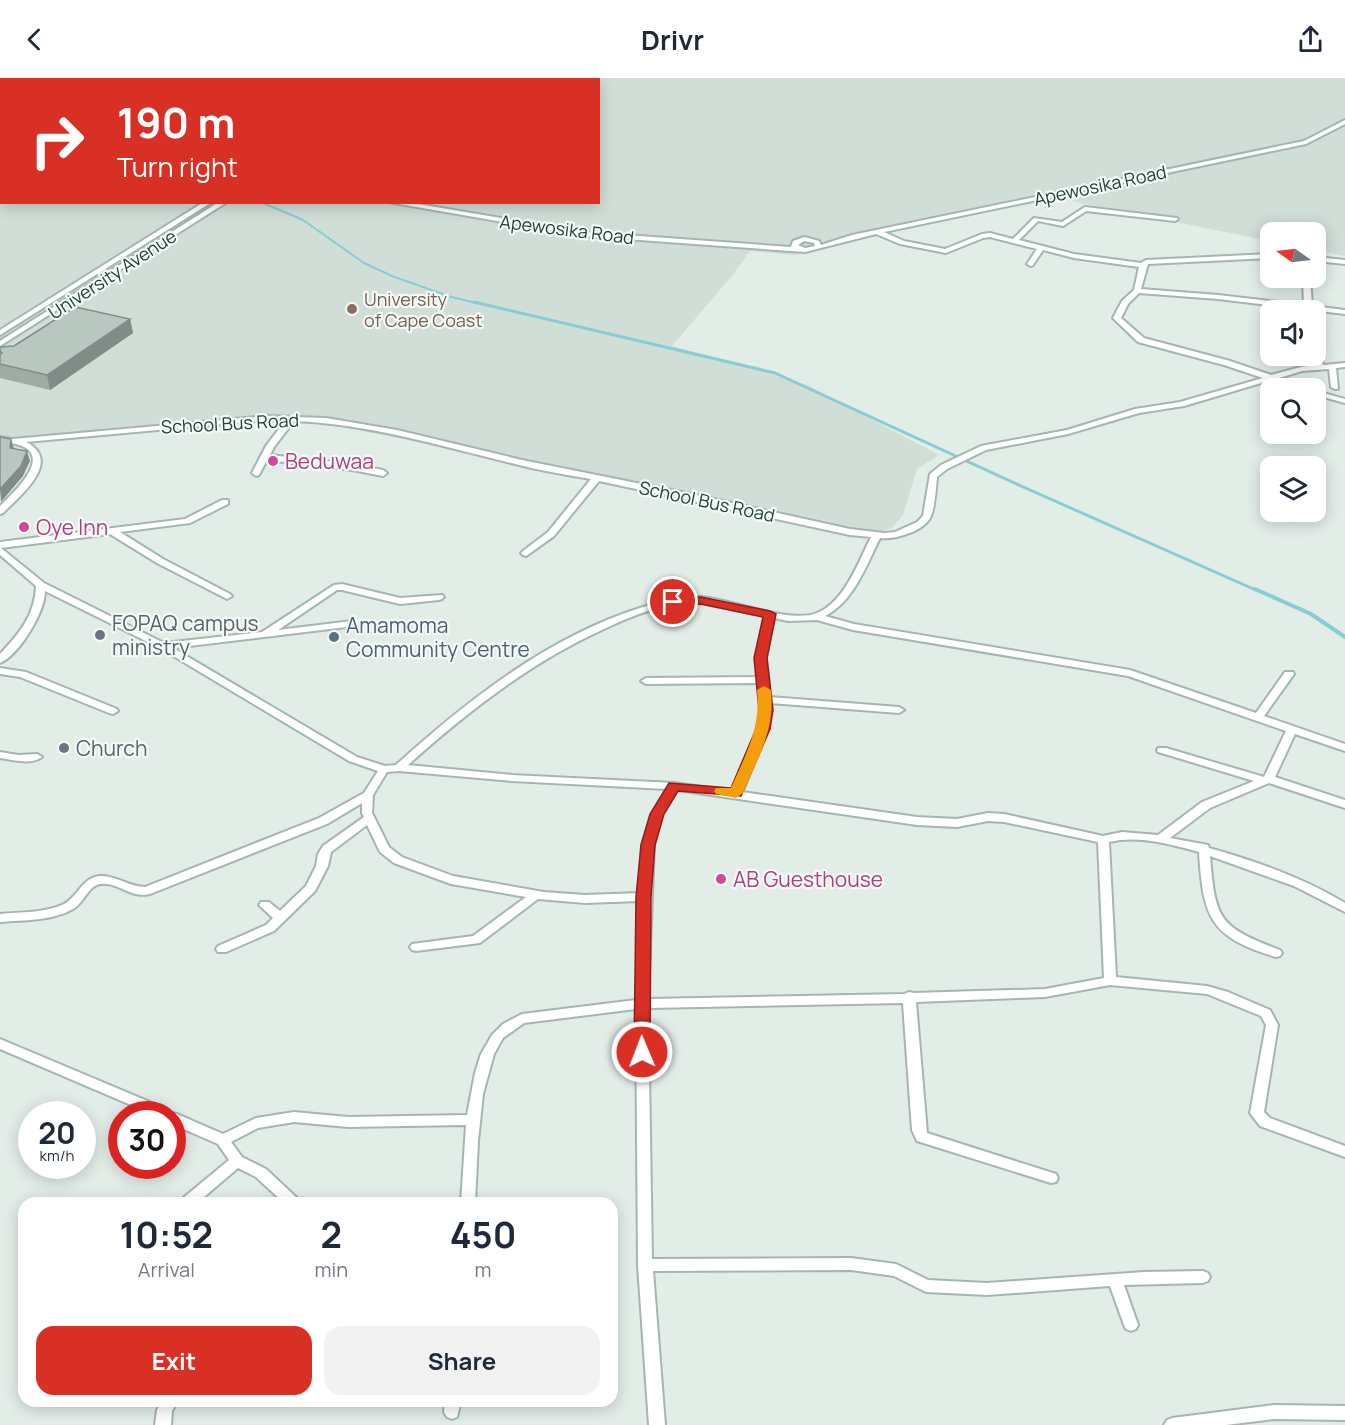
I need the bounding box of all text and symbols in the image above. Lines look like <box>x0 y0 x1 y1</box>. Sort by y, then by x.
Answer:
text: Drivr <box>641 21 704 58</box>
icon: back <box>18 23 51 56</box>
icon: share <box>1294 23 1327 56</box>
text: 190 m <box>117 93 235 151</box>
icon: right <box>18 102 96 180</box>
text: Turn right <box>117 148 238 185</box>
street label: Apewosika Road <box>1031 159 1169 211</box>
street label: Apewosika Road <box>499 209 635 249</box>
north arrow <box>1260 222 1326 288</box>
map controls <box>1260 222 1326 522</box>
street label: University Avenue <box>43 224 181 324</box>
place label: University of Cape Coast <box>364 287 482 332</box>
button: sound <box>1260 300 1326 366</box>
marker: University of Cape Coast <box>345 302 359 316</box>
button: search <box>1260 378 1326 444</box>
street label: School Bus Road <box>160 407 300 439</box>
place label: Beduwaa <box>285 447 374 475</box>
marker: Beduwaa <box>266 454 280 468</box>
button: layers <box>1260 456 1326 522</box>
street label: School Bus Road <box>637 475 777 527</box>
place label: Oye Inn <box>36 513 108 541</box>
marker: Oye Inn <box>17 520 31 534</box>
pin <box>647 576 698 627</box>
icon: arrive <box>656 585 689 618</box>
place label: FOPAQ campus ministry <box>112 609 259 661</box>
place label: Amamoma Community Centre <box>346 611 530 663</box>
marker: FOPAQ campus ministry <box>93 628 107 642</box>
marker: Amamoma Community Centre <box>327 630 341 644</box>
place label: Church <box>76 734 147 762</box>
marker: Church <box>57 741 71 755</box>
place label: AB Guesthouse <box>733 865 883 893</box>
marker: AB Guesthouse <box>714 872 728 886</box>
position arrow <box>610 1020 674 1084</box>
speed limit sign: 30 <box>108 1101 186 1179</box>
text: 20 <box>38 1112 76 1153</box>
text: km/h <box>40 1145 74 1166</box>
text: 10:52 <box>120 1210 213 1259</box>
text: 2 <box>321 1210 342 1259</box>
text: 450 <box>450 1210 516 1259</box>
text: Arrival <box>138 1256 195 1283</box>
text: min <box>315 1256 348 1283</box>
text: m <box>475 1256 492 1283</box>
button: Exit <box>36 1326 312 1395</box>
button: Share <box>324 1326 600 1395</box>

